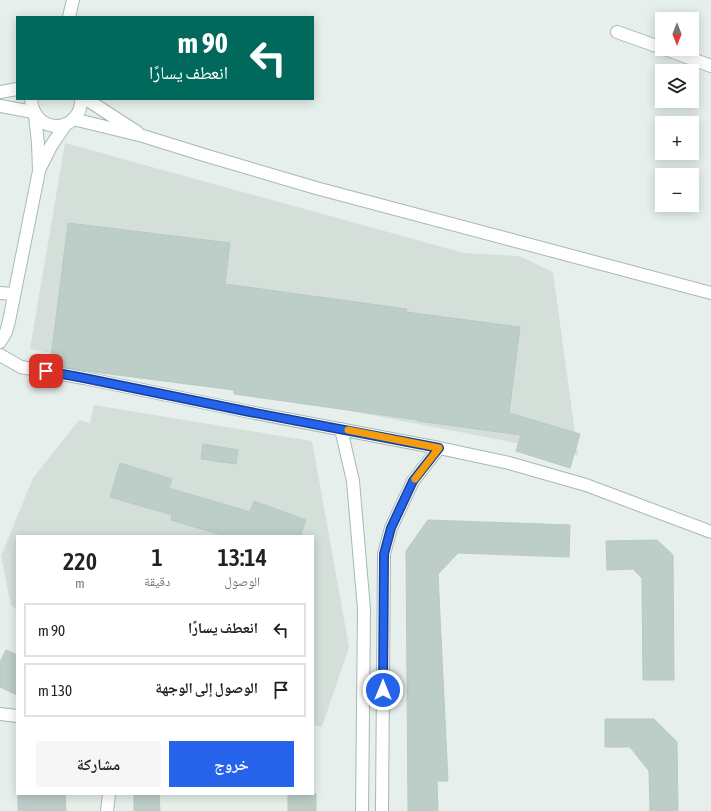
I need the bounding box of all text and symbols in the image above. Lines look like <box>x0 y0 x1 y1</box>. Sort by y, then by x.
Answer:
north arrow <box>655 12 699 56</box>
map controls <box>655 12 699 212</box>
text: 90 m <box>178 27 228 59</box>
icon: left <box>242 32 294 84</box>
text: انعطف يسارًا <box>149 62 228 83</box>
button: layers <box>655 64 699 108</box>
button: + <box>655 116 699 160</box>
button: − <box>655 168 699 212</box>
pin <box>29 354 63 388</box>
icon: arrive <box>35 360 57 382</box>
text: 1 <box>152 544 163 571</box>
text: 13:14 <box>218 544 267 571</box>
text: 220 <box>63 548 97 575</box>
text: دقيقة <box>144 574 170 589</box>
text: الوصول <box>224 574 260 589</box>
text: m <box>75 576 85 591</box>
text: انعطف يسارًا <box>188 619 258 636</box>
icon: left <box>270 619 292 641</box>
text: 90 m <box>38 622 65 639</box>
position arrow <box>362 669 404 711</box>
text: الوصول إلى الوجهة <box>155 679 258 696</box>
icon: arrive <box>270 679 292 701</box>
text: 130 m <box>38 682 72 699</box>
button: مشاركة <box>36 741 161 787</box>
button: خروج <box>169 741 294 787</box>

